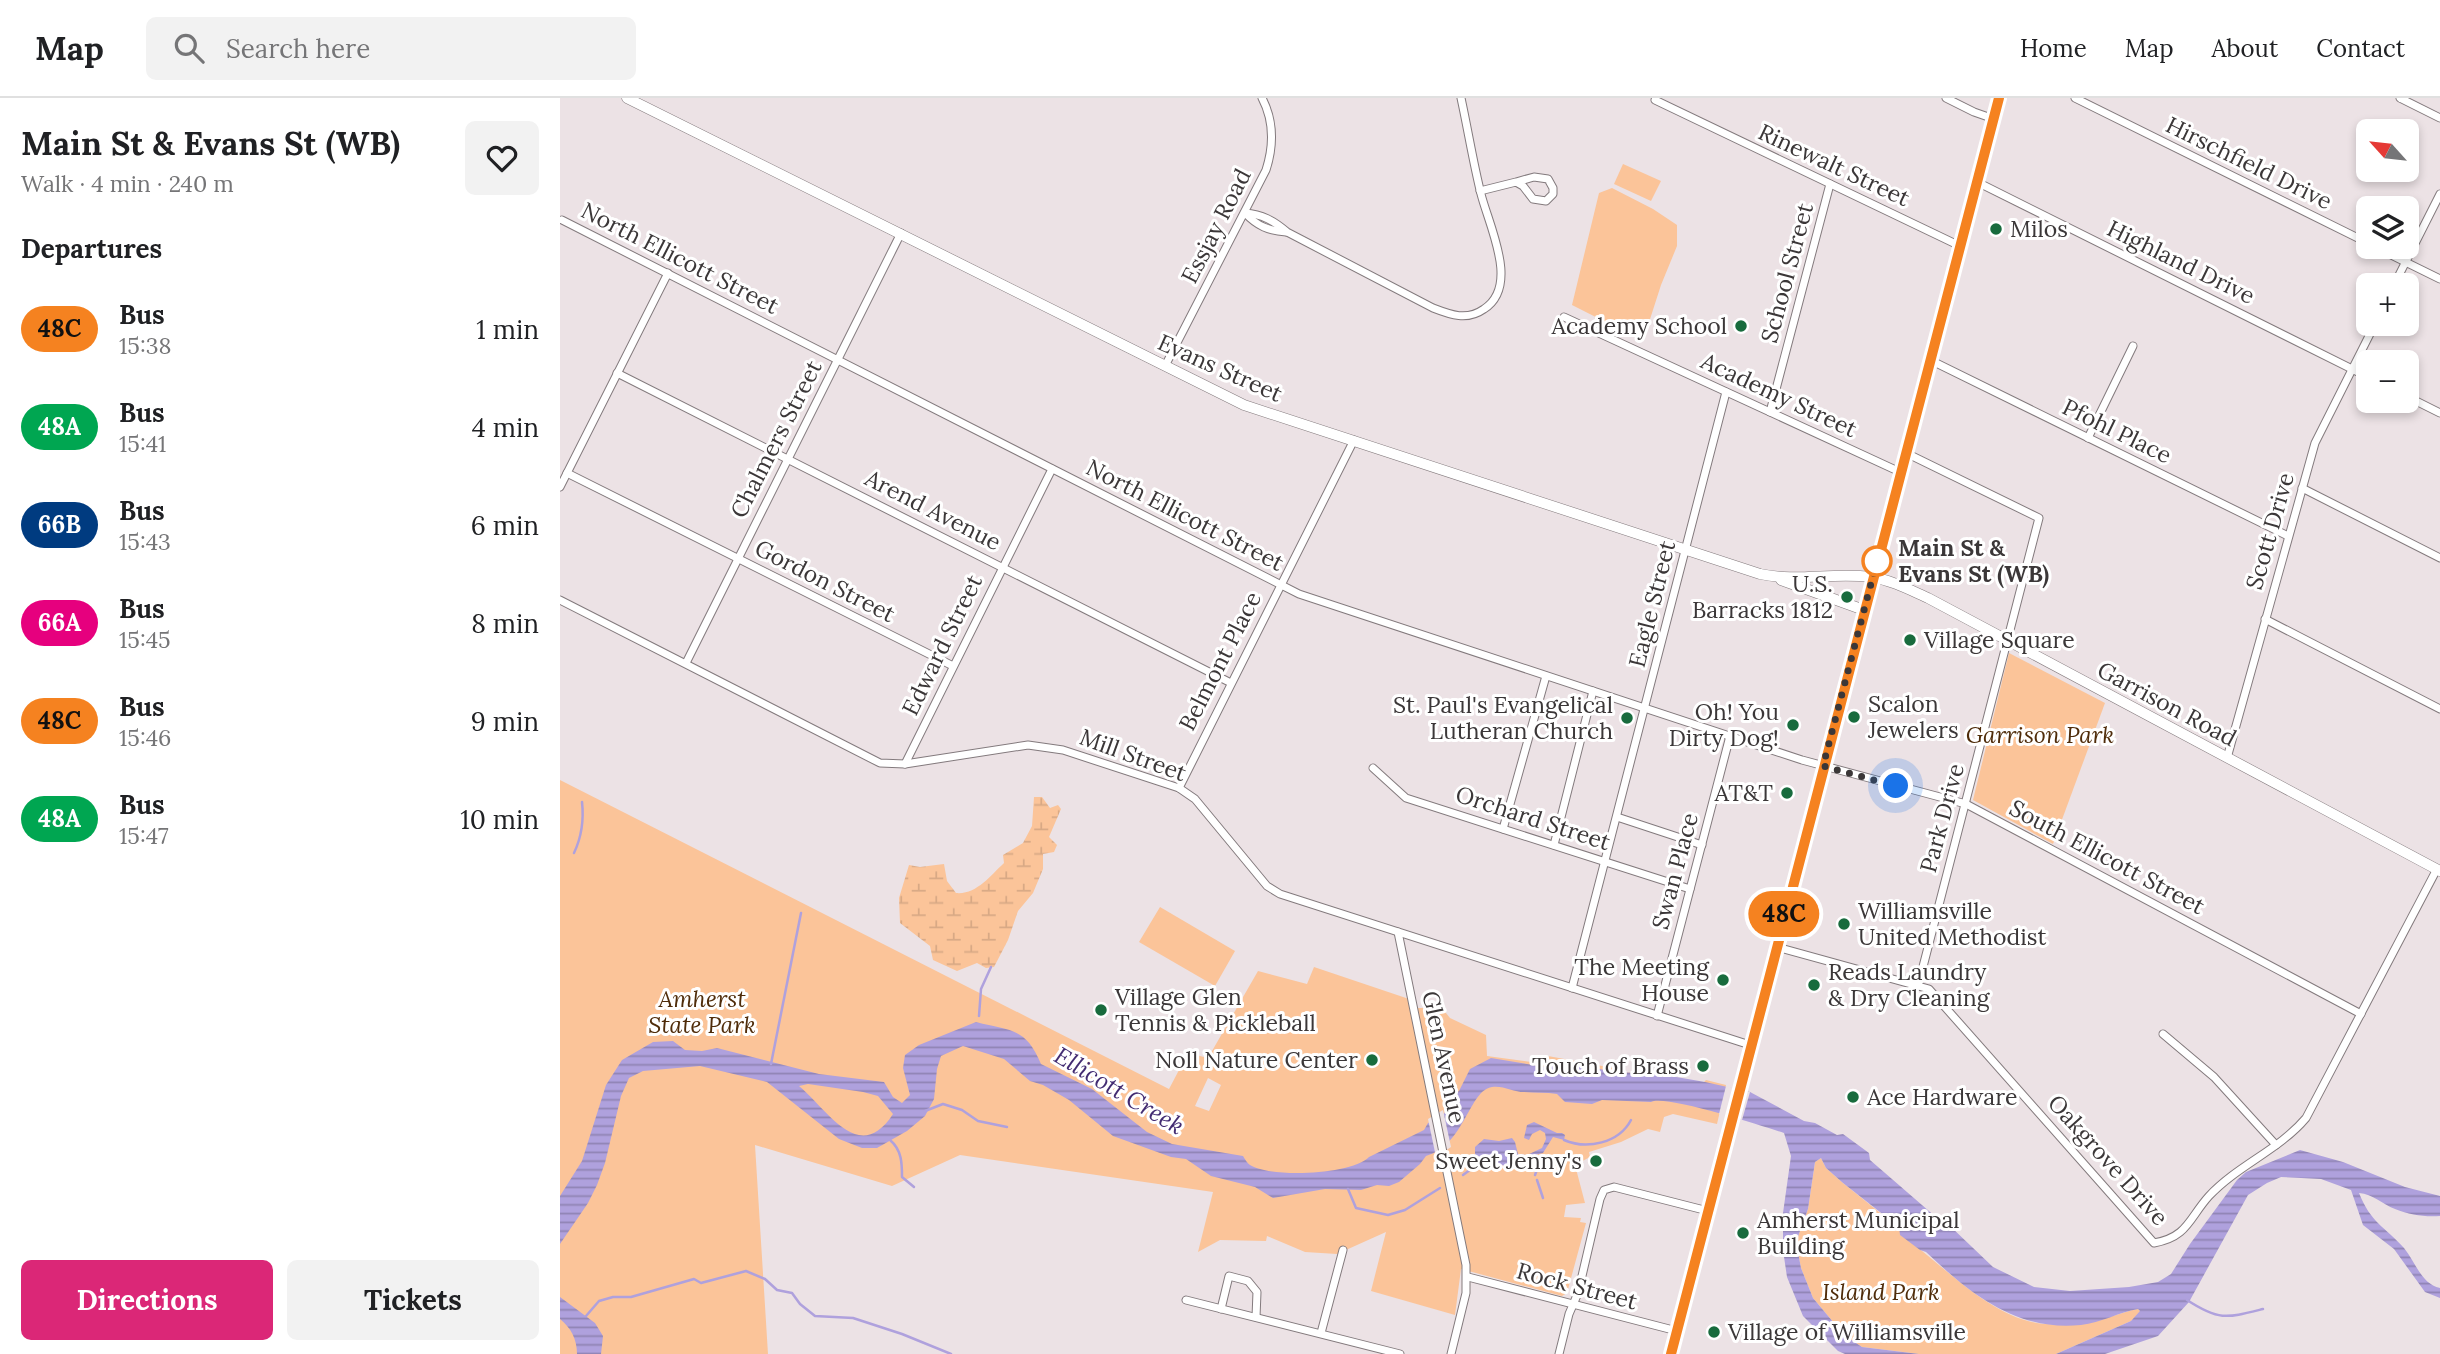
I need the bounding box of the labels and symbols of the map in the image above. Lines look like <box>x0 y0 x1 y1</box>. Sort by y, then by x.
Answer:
street label: Hirschfield Drive <box>2161 110 2337 215</box>
street label: Rinewalt Street <box>1754 117 1915 212</box>
north arrow <box>2356 119 2418 182</box>
street label: Essjay Road <box>1174 163 1257 288</box>
street label: North Ellicott Street <box>577 195 784 320</box>
street label: School Street <box>1754 200 1819 346</box>
street label: Highland Drive <box>2103 213 2260 310</box>
place label: Milos <box>2010 214 2068 243</box>
marker: Milos <box>1988 221 2004 237</box>
place label: Academy School <box>1551 311 1727 340</box>
marker: Academy School <box>1733 318 1749 334</box>
street label: Evans Street <box>1153 327 1287 408</box>
street label: Academy Street <box>1696 345 1862 443</box>
street label: Chalmers Street <box>723 355 828 522</box>
street label: Pfohl Place <box>2058 392 2176 469</box>
street label: North Ellicott Street <box>1082 452 1289 577</box>
street label: Arend Avenue <box>860 462 1006 556</box>
street label: Scott Drive <box>2239 469 2300 593</box>
street label: Gordon Street <box>750 533 900 628</box>
place label: Main St & Evans St (WB) <box>1898 533 2049 589</box>
street label: Eagle Street <box>1622 537 1681 670</box>
marker: Main St & Evans St (WB) <box>1862 546 1892 576</box>
place label: U.S. Barracks 1812 <box>1692 569 1833 624</box>
street label: Edward Street <box>895 570 988 720</box>
street label: Belmont Place <box>1172 586 1267 735</box>
marker: U.S. Barracks 1812 <box>1839 589 1855 605</box>
place label: Village Square <box>1923 625 2075 654</box>
marker: Village Square <box>1902 632 1918 648</box>
street label: Garrison Road <box>2093 655 2242 752</box>
place label: Scalon Jewelers <box>1867 689 1959 744</box>
place label: St. Paul's Evangelical Lutheran Church <box>1393 690 1613 745</box>
place label: Oh! You Dirty Dog! <box>1669 697 1779 752</box>
marker: Scalon Jewelers <box>1846 709 1862 725</box>
marker: St. Paul's Evangelical Lutheran Church <box>1619 710 1635 726</box>
marker: Oh! You Dirty Dog! <box>1785 717 1801 733</box>
park label: Garrison Park <box>1966 720 2114 749</box>
street label: Mill Street <box>1076 722 1191 787</box>
street label: Park Drive <box>1913 760 1970 875</box>
your location <box>1878 768 1913 803</box>
place label: AT&T <box>1713 778 1773 807</box>
street label: Orchard Street <box>1452 779 1614 856</box>
marker: AT&T <box>1779 785 1795 801</box>
street label: South Ellicott Street <box>2005 793 2210 920</box>
street label: Swan Place <box>1645 809 1704 932</box>
line badge: 48C <box>1744 891 1824 937</box>
place label: Williamsville United Methodist <box>1858 896 2046 951</box>
marker: Williamsville United Methodist <box>1836 916 1852 932</box>
place label: The Meeting House <box>1574 952 1710 1007</box>
place label: Reads Laundry & Dry Cleaning <box>1828 957 1991 1012</box>
marker: The Meeting House <box>1715 972 1731 988</box>
marker: Reads Laundry & Dry Cleaning <box>1806 977 1822 993</box>
place label: Village Glen Tennis & Pickleball <box>1114 982 1316 1037</box>
park label: Amherst State Park <box>648 984 756 1039</box>
street label: Glen Avenue <box>1416 988 1473 1126</box>
marker: Village Glen Tennis & Pickleball <box>1093 1002 1109 1018</box>
water label: Ellicott Creek <box>1049 1040 1190 1142</box>
place label: Noll Nature Center <box>1155 1045 1358 1074</box>
place label: Touch of Brass <box>1532 1051 1689 1080</box>
marker: Noll Nature Center <box>1364 1052 1380 1068</box>
marker: Touch of Brass <box>1695 1058 1711 1074</box>
place label: Ace Hardware <box>1866 1082 2017 1111</box>
street label: Oakgrove Drive <box>2042 1088 2175 1231</box>
marker: Ace Hardware <box>1845 1089 1861 1105</box>
place label: Sweet Jenny's <box>1435 1146 1582 1175</box>
marker: Sweet Jenny's <box>1588 1153 1604 1169</box>
place label: Amherst Municipal Building <box>1756 1205 1960 1260</box>
marker: Amherst Municipal Building <box>1735 1225 1751 1241</box>
street label: Rock Street <box>1514 1256 1641 1316</box>
park label: Island Park <box>1822 1277 1940 1306</box>
place label: Village of Williamsville <box>1727 1317 1966 1346</box>
marker: Village of Williamsville <box>1706 1324 1722 1340</box>

